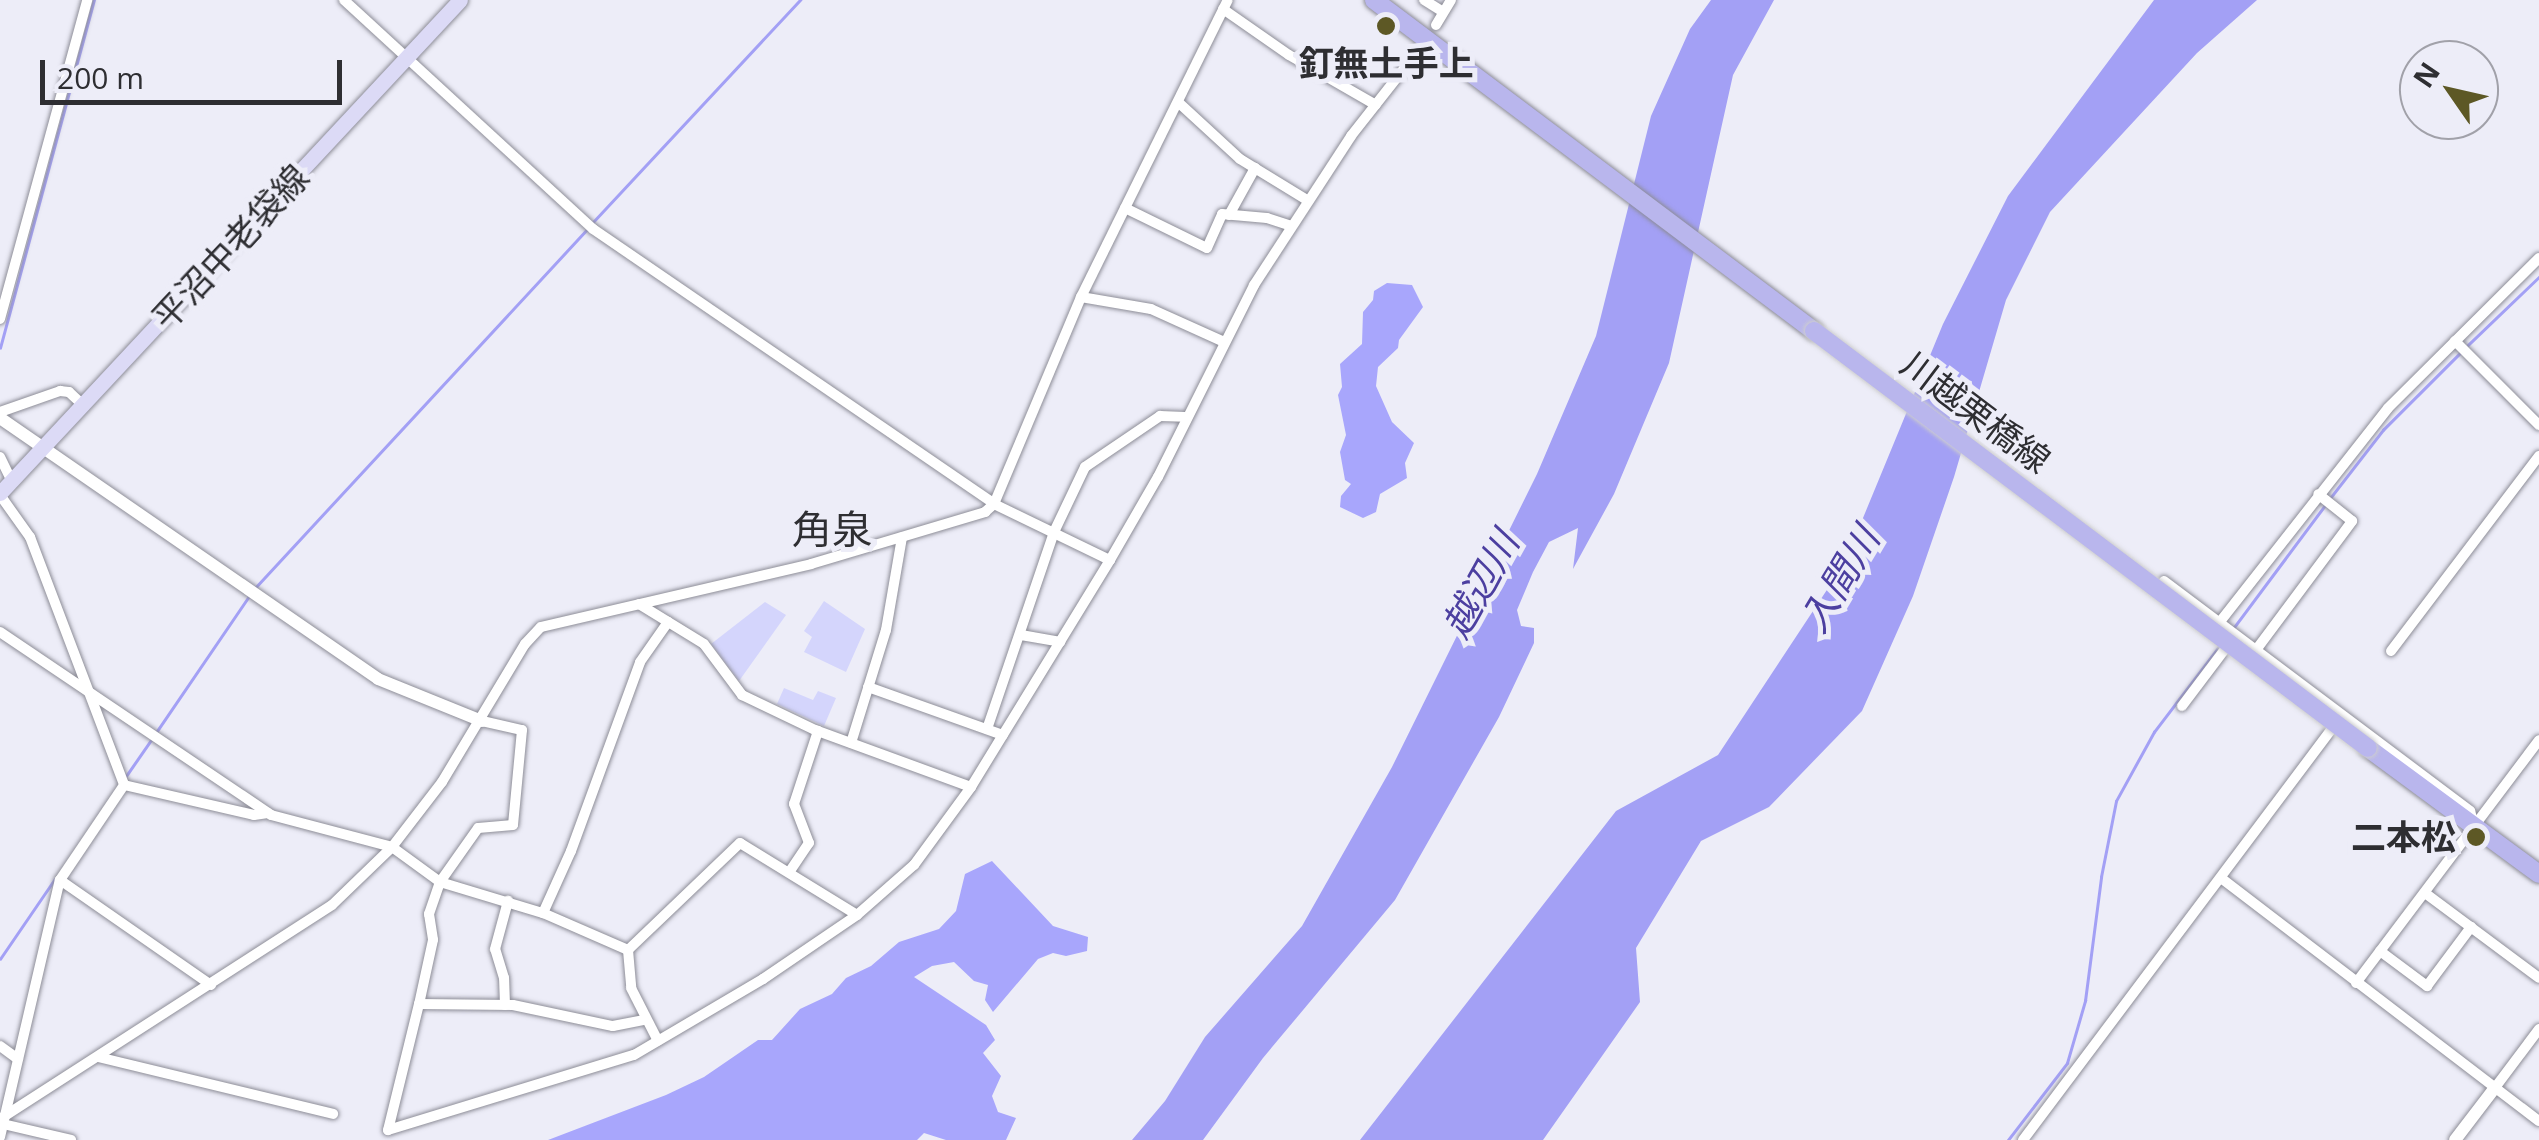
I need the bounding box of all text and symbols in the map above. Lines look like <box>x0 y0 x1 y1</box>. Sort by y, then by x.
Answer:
marker: 釘無土手上 <box>1375 15 1397 37</box>
scale bar <box>45 40 348 102</box>
north arrow <box>2399 40 2499 140</box>
place label: 釘無土手上 <box>1299 42 1473 84</box>
text: N <box>2404 54 2448 94</box>
text: 200 m <box>57 57 144 98</box>
street label: 平沼中老袋線 <box>143 156 317 338</box>
street label: 川越栗橋線 <box>1893 343 2059 481</box>
district label: 角泉 <box>792 505 872 553</box>
water label: 入間川 <box>1790 518 1888 640</box>
water label: 越辺川 <box>1432 523 1528 645</box>
place label: 二本松 <box>2351 816 2456 858</box>
marker: 二本松 <box>2465 826 2487 848</box>

